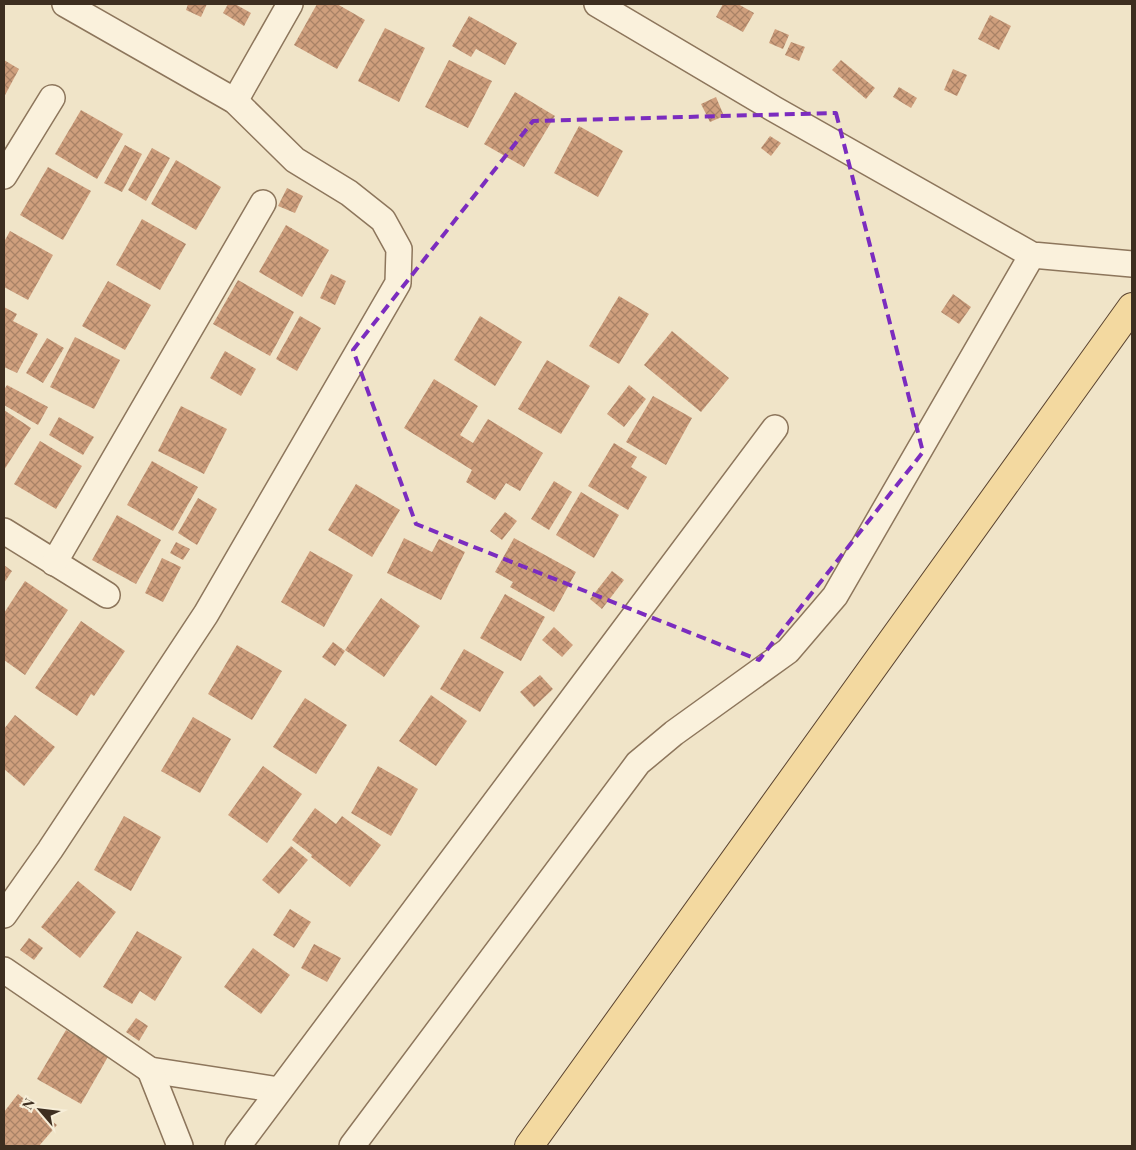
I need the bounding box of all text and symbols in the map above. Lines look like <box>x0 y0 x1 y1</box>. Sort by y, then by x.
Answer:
north arrow <box>15 1085 65 1135</box>
text: N <box>17 1095 39 1113</box>

